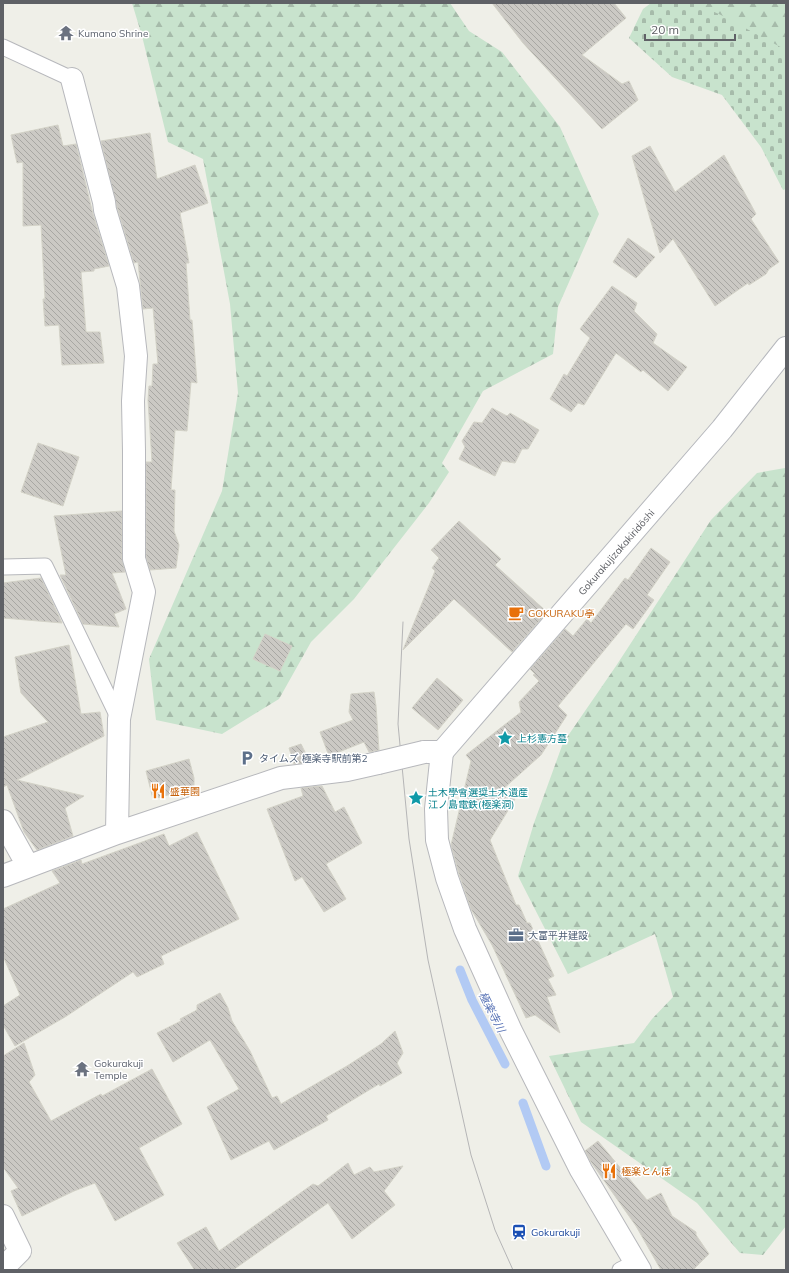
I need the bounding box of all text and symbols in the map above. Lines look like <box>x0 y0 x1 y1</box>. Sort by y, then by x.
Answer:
scale bar <box>645 16 735 42</box>
text: 20 m <box>651 22 679 37</box>
temple icon: Kumano Shrine <box>57 24 75 42</box>
place label: Kumano Shrine <box>78 27 148 40</box>
street label: Gokurakujizakakiridōshi <box>575 507 657 598</box>
cafe icon: GOKURAKU亭 <box>507 604 525 622</box>
place label: GOKURAKU亭 <box>528 607 594 620</box>
place icon: 上杉憲方墓 <box>496 729 514 747</box>
place label: 上杉憲方墓 <box>517 732 567 745</box>
parking icon: タイムズ 極楽寺駅前第2 <box>238 749 256 767</box>
place label: タイムズ 極楽寺駅前第2 <box>259 752 367 765</box>
restaurant icon: 盛華園 <box>149 782 167 800</box>
place label: 盛華園 <box>170 785 200 798</box>
place label: 土木學會選奨土木遺産 江ノ島電鉄(極楽洞) <box>428 786 528 811</box>
place icon: 土木學會選奨土木遺産 江ノ島電鉄(極楽洞) <box>407 789 425 807</box>
office icon: 大富平井建設 <box>507 926 525 944</box>
place label: 大富平井建設 <box>528 929 588 942</box>
water label: 極楽寺川 <box>476 989 509 1036</box>
place label: Gokurakuji Temple <box>94 1057 143 1082</box>
temple icon: Gokurakuji Temple <box>73 1060 91 1078</box>
restaurant icon: 極楽とんぼ <box>600 1162 618 1180</box>
place label: 極楽とんぼ <box>621 1165 671 1178</box>
station icon: Gokurakuji <box>510 1223 528 1241</box>
place label: Gokurakuji <box>531 1226 580 1239</box>

